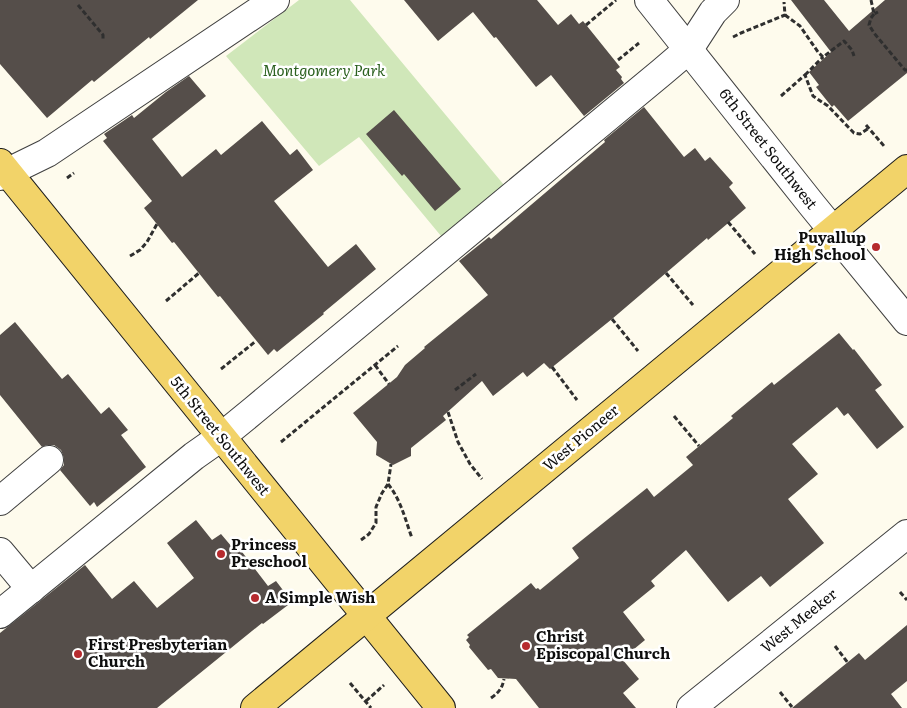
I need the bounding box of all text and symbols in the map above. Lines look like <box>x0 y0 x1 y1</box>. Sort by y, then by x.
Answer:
park label: Montgomery Park <box>263 58 386 81</box>
street label: 6th Street Southwest <box>715 83 824 214</box>
place label: Puyallup High School <box>774 225 867 265</box>
marker: Puyallup High School <box>870 241 882 253</box>
street label: 5th Street Southwest <box>166 370 277 500</box>
street label: West Pioneer <box>537 398 623 476</box>
place label: Princess Preschool <box>231 532 308 572</box>
marker: Princess Preschool <box>215 548 227 560</box>
street label: West Meeker <box>755 582 841 658</box>
place label: A Simple Wish <box>265 585 375 608</box>
marker: A Simple Wish <box>249 592 261 604</box>
place label: Christ Episcopal Church <box>536 624 670 664</box>
place label: First Presbyterian Church <box>88 632 228 672</box>
marker: Christ Episcopal Church <box>520 640 532 652</box>
marker: First Presbyterian Church <box>72 648 84 660</box>

